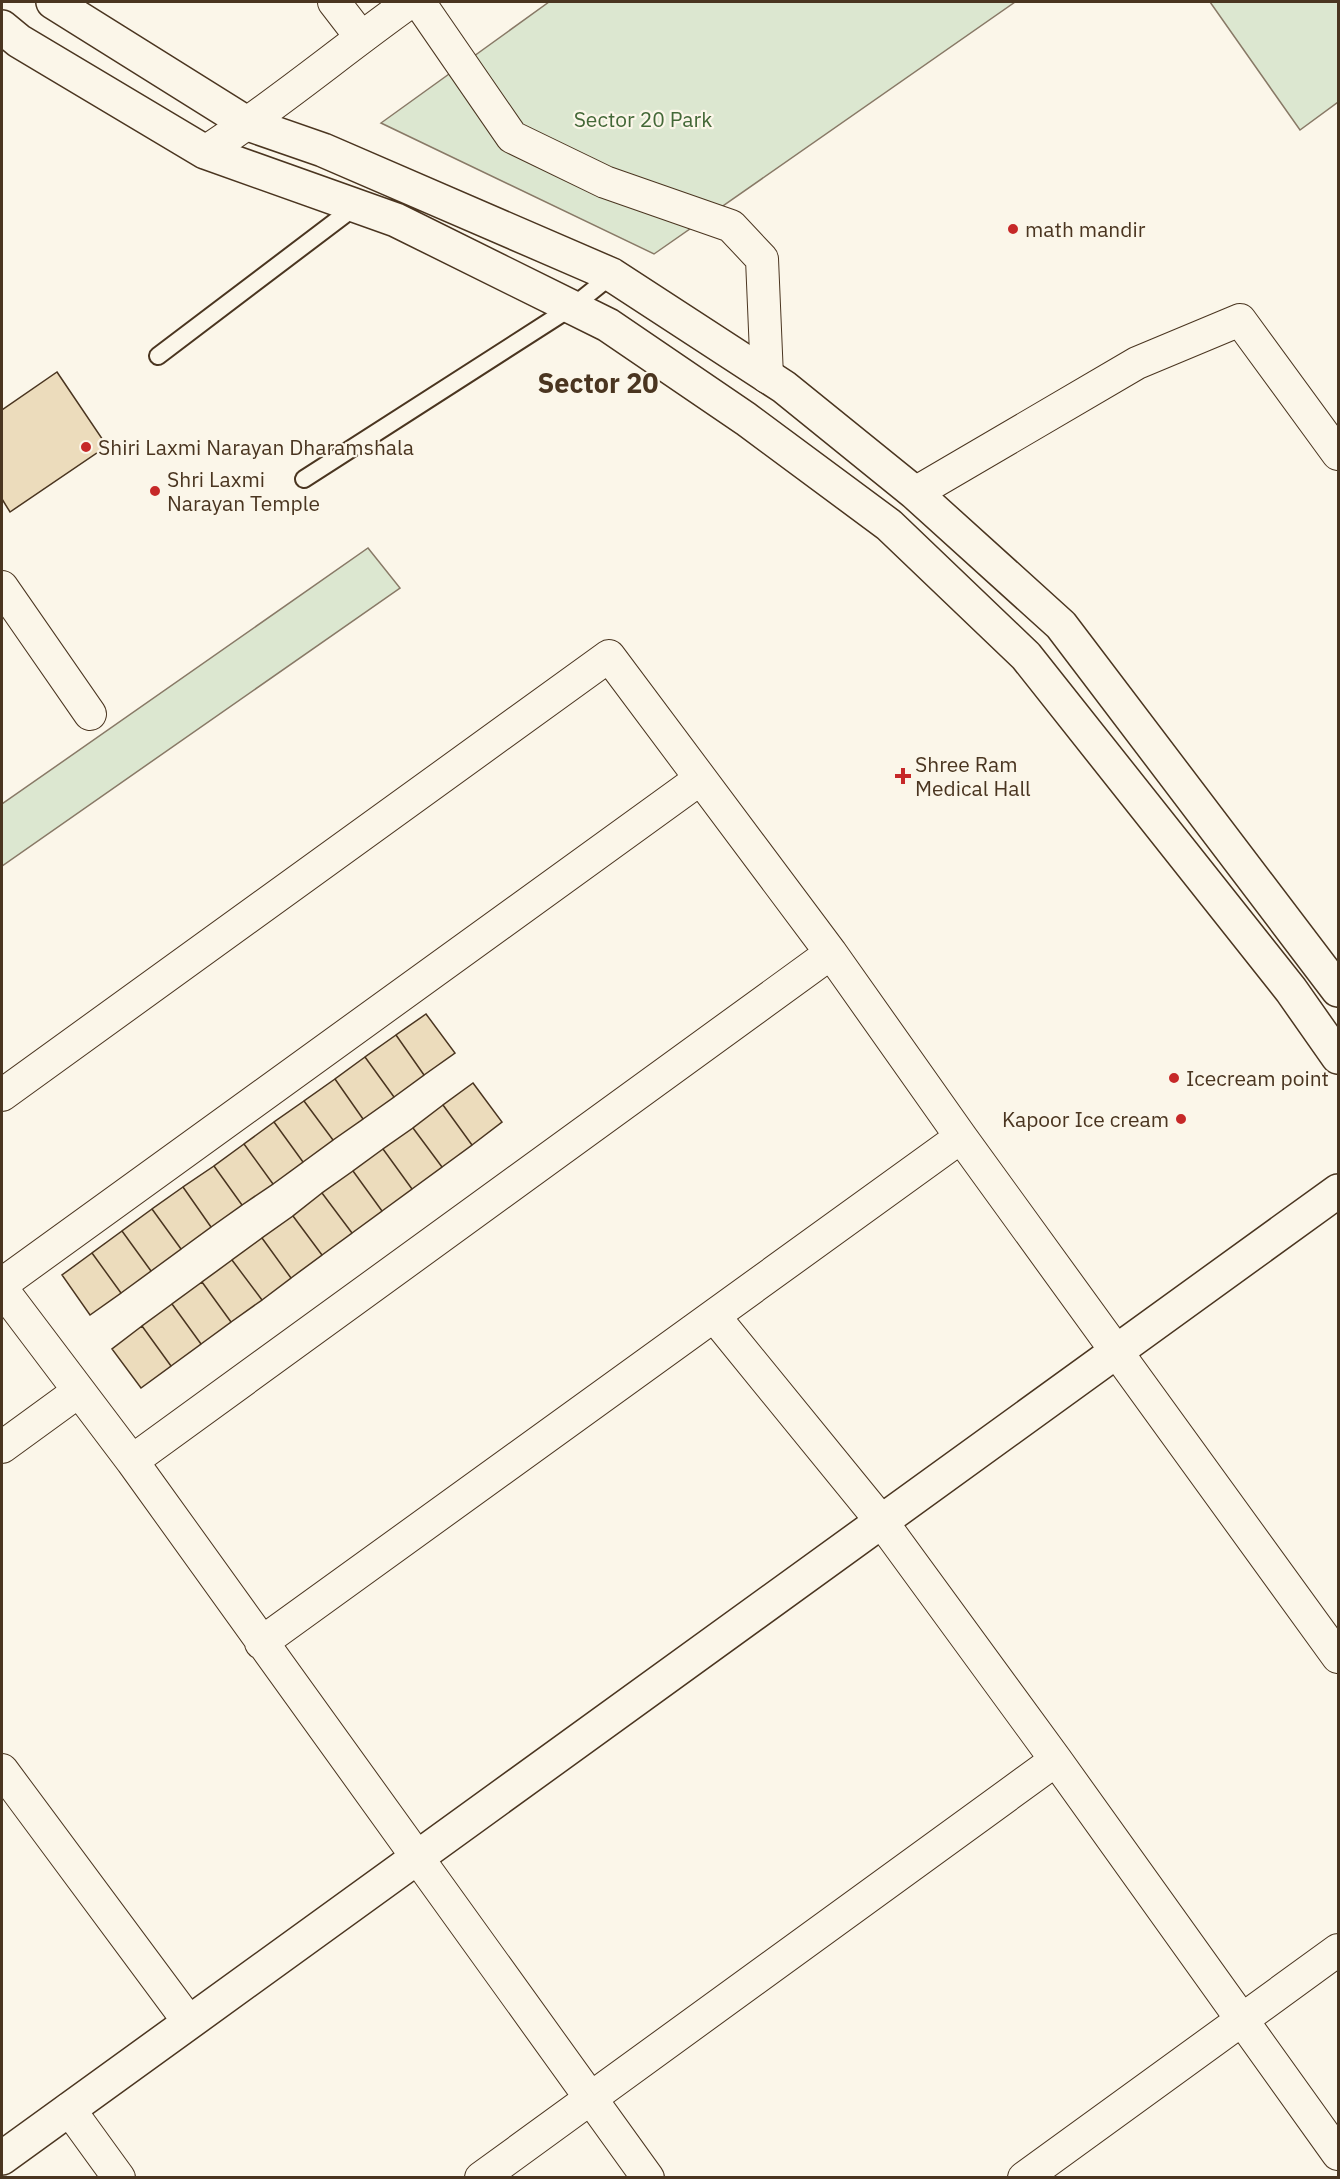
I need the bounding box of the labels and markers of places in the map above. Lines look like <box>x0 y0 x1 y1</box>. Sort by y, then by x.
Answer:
place label: math mandir <box>1025 215 1146 243</box>
marker: math mandir <box>1006 222 1020 236</box>
place label: Shiri Laxmi Narayan Dharamshala <box>98 433 414 461</box>
marker: Shiri Laxmi Narayan Dharamshala <box>79 440 93 454</box>
place label: Shri Laxmi Narayan Temple <box>167 465 320 517</box>
marker: Shri Laxmi Narayan Temple <box>148 484 162 498</box>
place label: Shree Ram Medical Hall <box>915 750 1031 802</box>
marker: Shree Ram Medical Hall <box>896 769 910 783</box>
place label: Icecream point <box>1186 1064 1329 1092</box>
marker: Icecream point <box>1167 1071 1181 1085</box>
place label: Kapoor Ice cream <box>1002 1105 1169 1133</box>
marker: Kapoor Ice cream <box>1174 1112 1188 1126</box>

